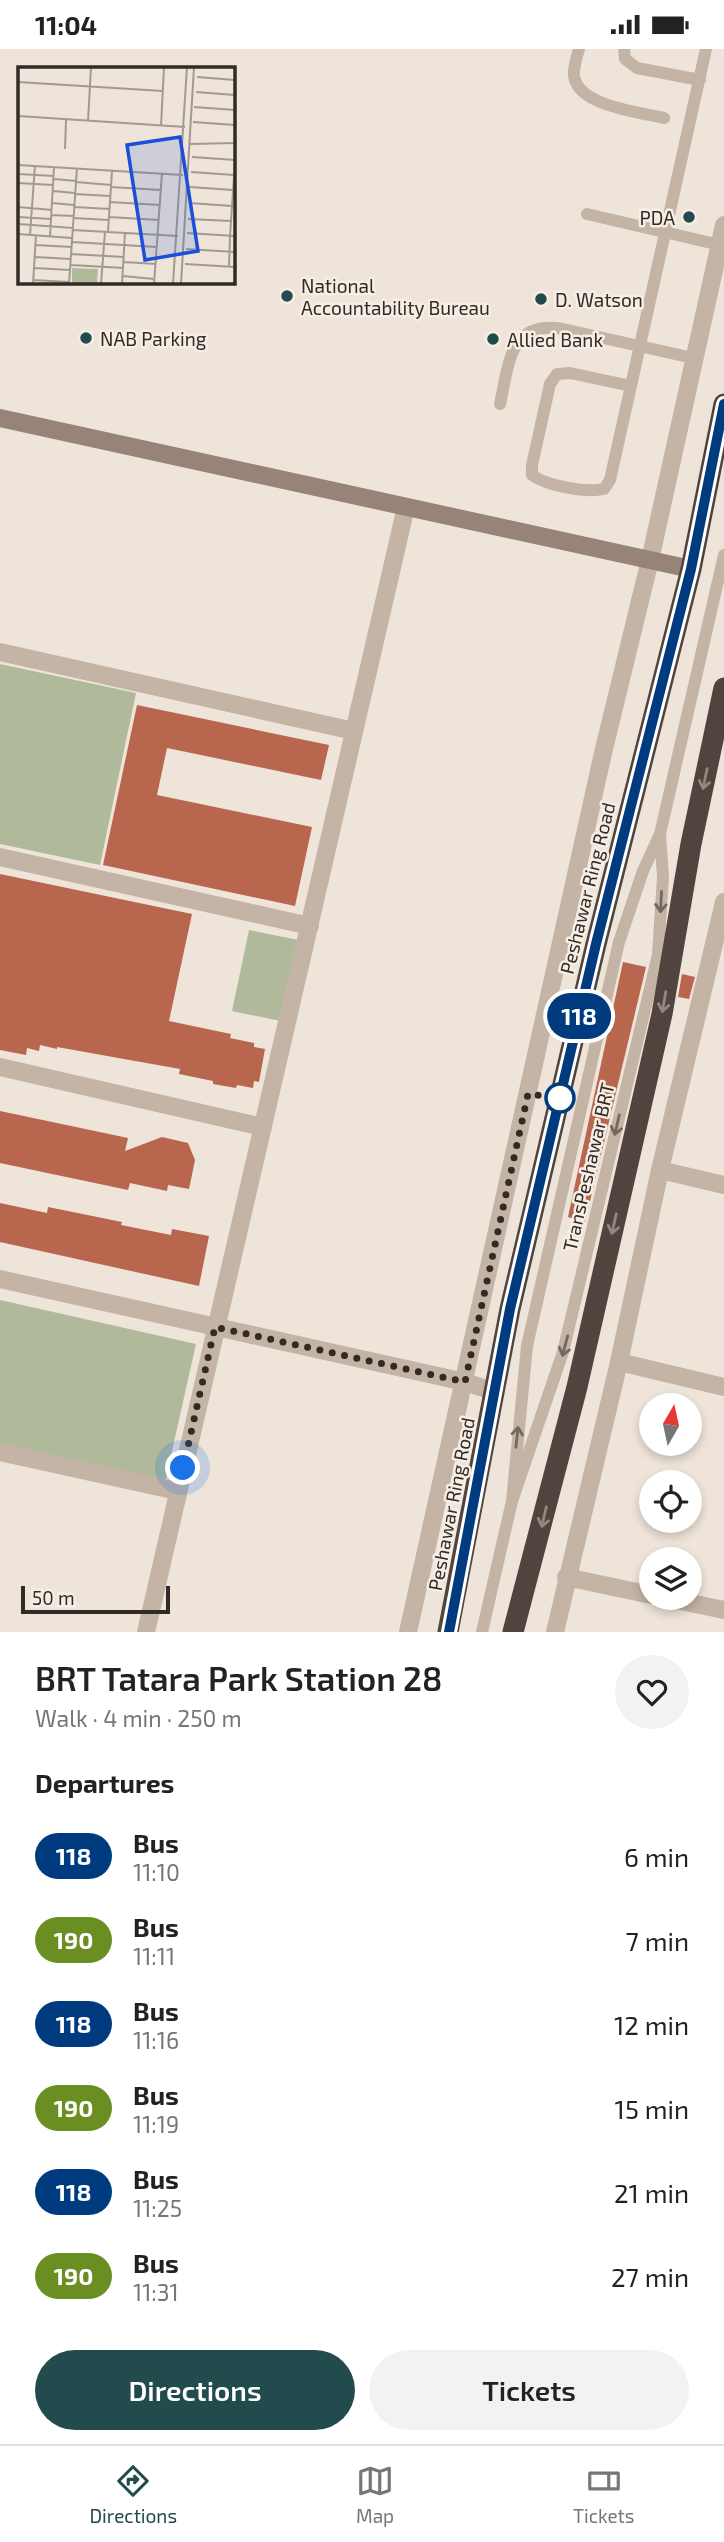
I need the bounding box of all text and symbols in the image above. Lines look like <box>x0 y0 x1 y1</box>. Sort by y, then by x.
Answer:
text: 11:04 <box>35 9 97 40</box>
inset map <box>18 67 234 283</box>
place label: PDA <box>639 206 675 229</box>
marker: PDA <box>681 209 697 225</box>
place label: National Accountability Bureau <box>301 274 490 319</box>
marker: National Accountability Bureau <box>279 288 295 304</box>
place label: D. Watson <box>555 288 643 311</box>
marker: D. Watson <box>533 291 549 307</box>
place label: NAB Parking <box>100 327 207 350</box>
place label: Allied Bank <box>507 328 603 351</box>
marker: NAB Parking <box>78 330 94 346</box>
marker: Allied Bank <box>485 331 501 347</box>
one-way arrow <box>697 767 711 790</box>
street label: Peshawar Ring Road <box>555 800 619 976</box>
one-way arrow <box>654 890 667 913</box>
one-way arrow <box>657 991 670 1013</box>
line badge: 118 <box>539 993 619 1039</box>
text: 118 <box>561 1001 597 1030</box>
street label: TransPeshawar BRT <box>557 1080 619 1254</box>
unlabelled marker <box>545 1083 575 1113</box>
one-way arrow <box>610 1113 624 1136</box>
one-way arrow <box>607 1212 621 1235</box>
one-way arrow <box>558 1334 571 1357</box>
north arrow <box>639 1393 702 1456</box>
map controls <box>639 1393 702 1610</box>
street label: Peshawar Ring Road <box>423 1415 479 1593</box>
one-way arrow <box>510 1427 523 1449</box>
your location <box>165 1450 200 1485</box>
button: locate <box>639 1470 702 1533</box>
one-way arrow <box>536 1505 550 1528</box>
button: layers <box>639 1547 702 1610</box>
scale bar <box>21 1583 170 1615</box>
text: 50 m <box>32 1586 75 1609</box>
button: heart <box>615 1655 689 1729</box>
text: BRT Tatara Park Station 28 <box>35 1658 442 1698</box>
text: Walk · 4 min · 250 m <box>35 1704 242 1732</box>
text: Departures <box>35 1767 174 1798</box>
text: Bus <box>133 1827 179 1858</box>
text: 118 <box>56 1841 91 1870</box>
text: 6 min <box>624 1841 689 1872</box>
text: 11:10 <box>133 1858 180 1886</box>
text: Bus <box>133 1911 179 1942</box>
text: 190 <box>54 1925 93 1954</box>
text: 7 min <box>626 1925 689 1956</box>
text: 11:11 <box>133 1942 175 1970</box>
text: Bus <box>133 1995 179 2026</box>
text: 118 <box>56 2009 91 2038</box>
text: 12 min <box>614 2009 689 2040</box>
text: 11:16 <box>133 2026 179 2054</box>
text: Bus <box>133 2079 179 2110</box>
text: 190 <box>54 2093 93 2122</box>
text: 15 min <box>615 2093 689 2124</box>
text: 11:19 <box>133 2110 179 2138</box>
text: Bus <box>133 2163 179 2194</box>
text: 118 <box>56 2177 91 2206</box>
text: 21 min <box>614 2177 689 2208</box>
text: 11:25 <box>133 2194 182 2222</box>
text: Bus <box>133 2247 179 2278</box>
text: 190 <box>54 2261 93 2290</box>
text: 27 min <box>611 2261 689 2292</box>
text: 11:31 <box>133 2278 179 2306</box>
button: Directions <box>35 2350 355 2430</box>
button: Tickets <box>369 2350 689 2430</box>
tab: Directions <box>89 2462 177 2527</box>
tab: Map <box>356 2462 394 2527</box>
tab: Tickets <box>573 2462 635 2527</box>

